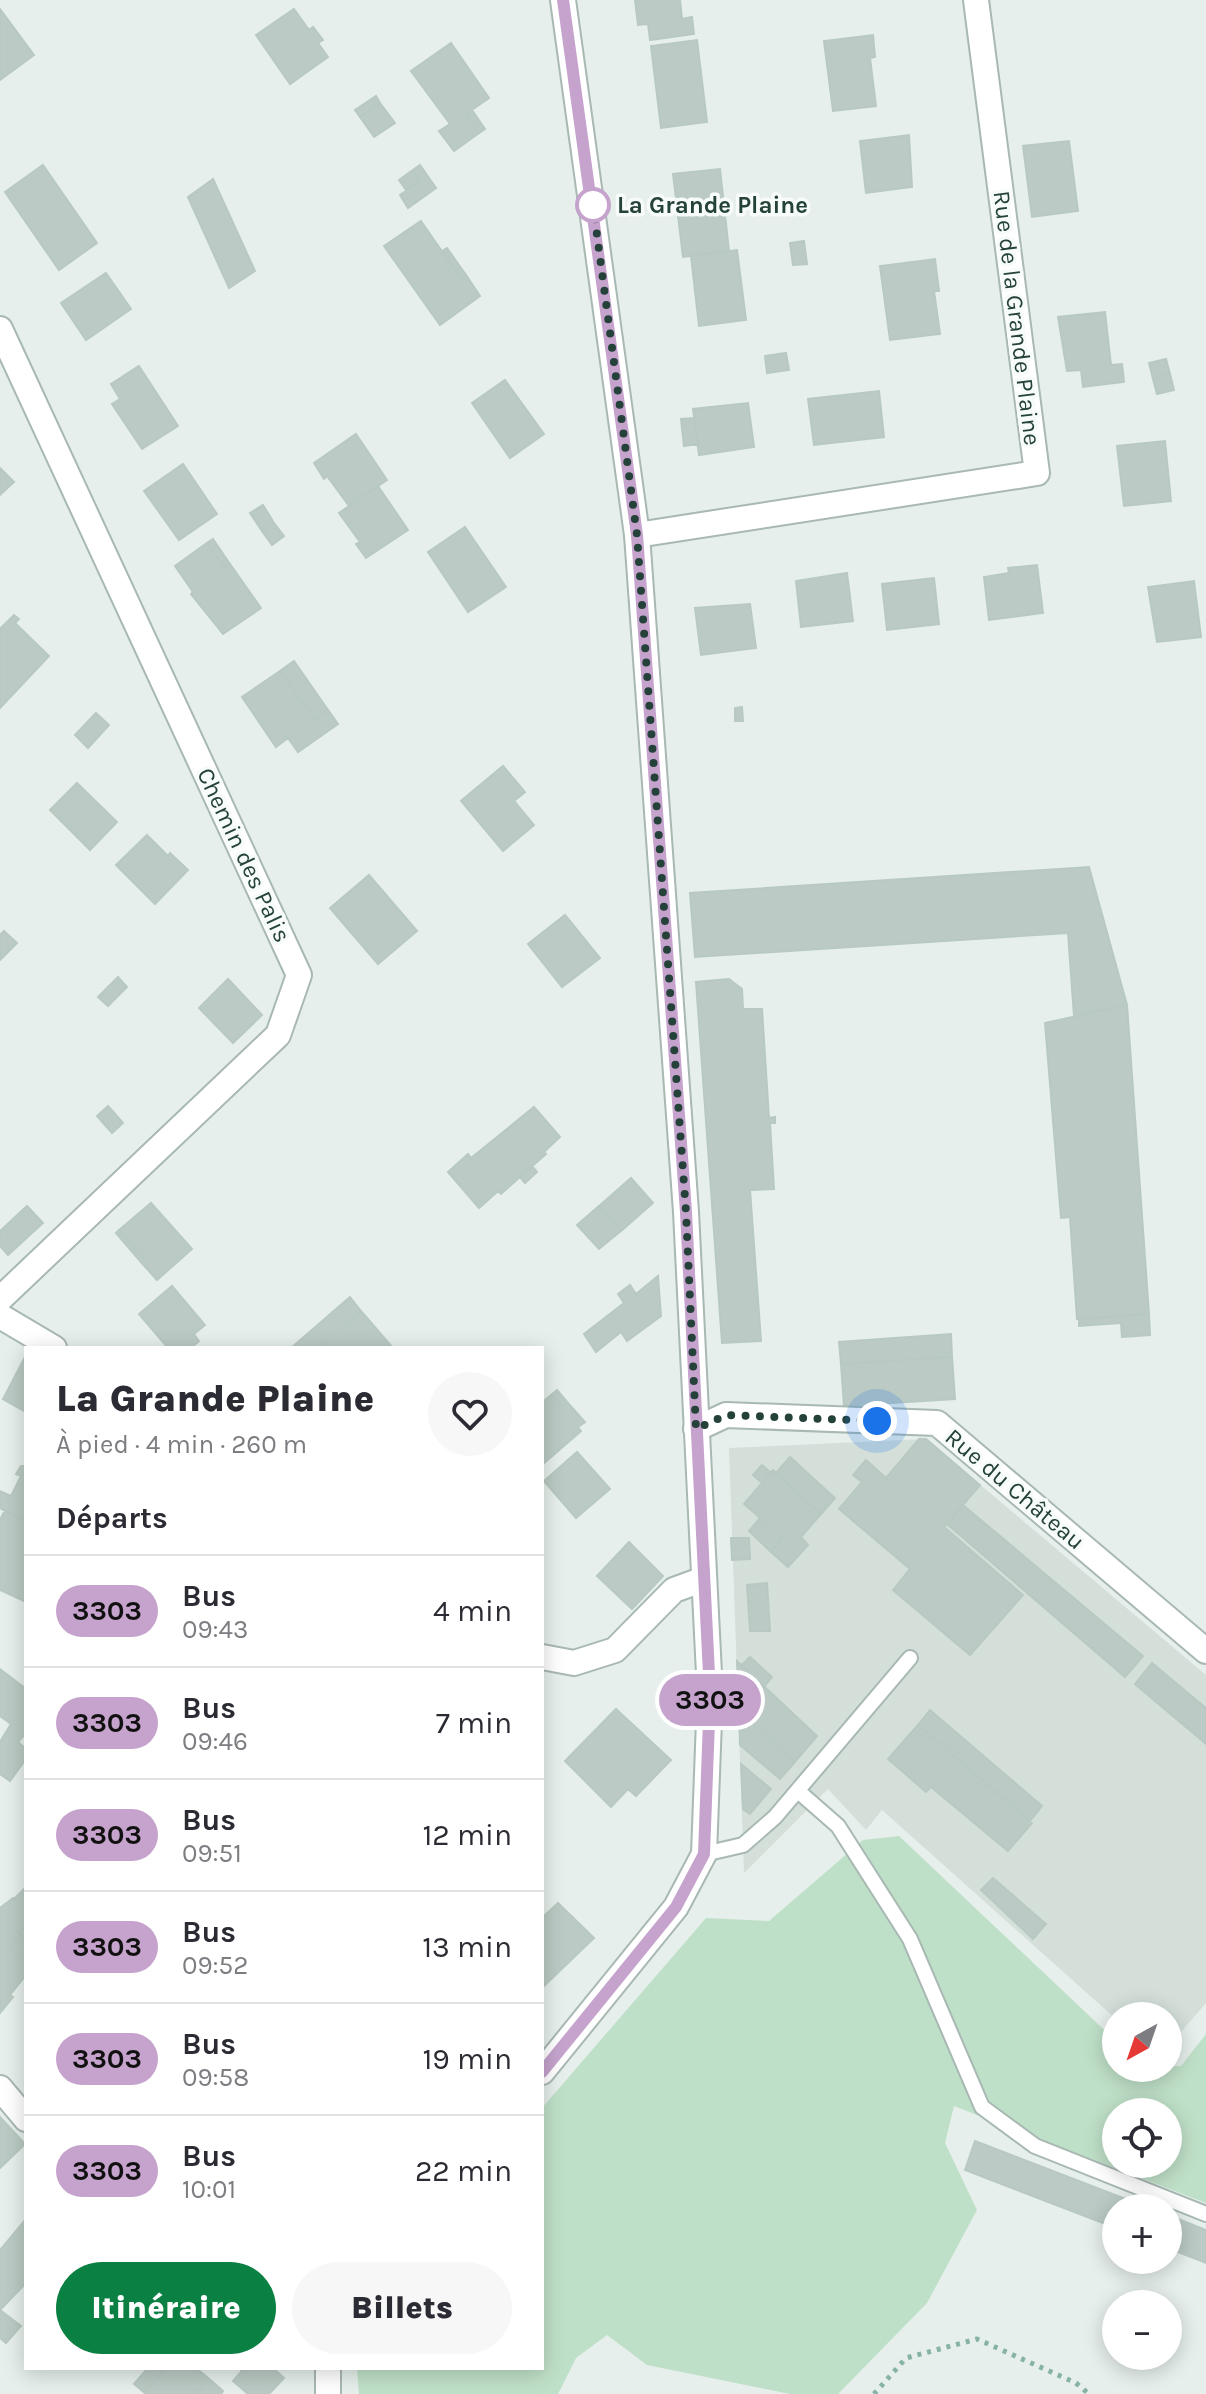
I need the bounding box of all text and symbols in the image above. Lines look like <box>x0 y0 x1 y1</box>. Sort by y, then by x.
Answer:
marker: La Grande Plaine <box>576 188 610 222</box>
street label: Rue de la Grande Plaine <box>987 189 1047 447</box>
place label: La Grande Plaine <box>617 191 808 219</box>
street label: Chemin des Palis <box>191 763 297 947</box>
button: heart <box>428 1372 512 1456</box>
text: La Grande Plaine <box>56 1376 374 1421</box>
your location <box>857 1401 897 1441</box>
street label: Rue du Château <box>940 1423 1090 1555</box>
text: À pied · 4 min · 260 m <box>56 1429 307 1460</box>
text: Départs <box>56 1500 168 1536</box>
text: Bus <box>182 1578 236 1614</box>
text: 4 min <box>433 1593 512 1629</box>
text: 3303 <box>72 1594 142 1627</box>
text: 09:43 <box>182 1614 248 1645</box>
line badge: 3303 <box>654 1674 766 1726</box>
text: 3303 <box>675 1683 745 1716</box>
text: Bus <box>182 1690 236 1726</box>
text: 7 min <box>436 1705 512 1741</box>
text: 3303 <box>72 1706 142 1739</box>
text: 09:46 <box>182 1726 248 1757</box>
text: Bus <box>182 1802 236 1838</box>
text: 12 min <box>422 1817 512 1853</box>
text: 3303 <box>72 1818 142 1851</box>
text: 09:51 <box>182 1838 242 1869</box>
text: Bus <box>182 1914 236 1950</box>
text: 13 min <box>422 1929 512 1965</box>
text: 3303 <box>72 1930 142 1963</box>
text: 09:52 <box>182 1950 248 1981</box>
north arrow <box>1102 2002 1182 2082</box>
map controls <box>1102 2002 1182 2370</box>
text: Bus <box>182 2026 236 2062</box>
text: 19 min <box>422 2041 512 2077</box>
text: 3303 <box>72 2042 142 2075</box>
text: 09:58 <box>182 2062 249 2093</box>
button: locate <box>1102 2098 1182 2178</box>
text: Bus <box>182 2138 236 2174</box>
text: 22 min <box>415 2153 512 2189</box>
text: 3303 <box>72 2154 142 2187</box>
text: 10:01 <box>182 2174 236 2205</box>
button: + <box>1102 2194 1182 2274</box>
button: Itinéraire <box>56 2262 276 2354</box>
button: Billets <box>292 2262 512 2354</box>
button: − <box>1102 2290 1182 2370</box>

